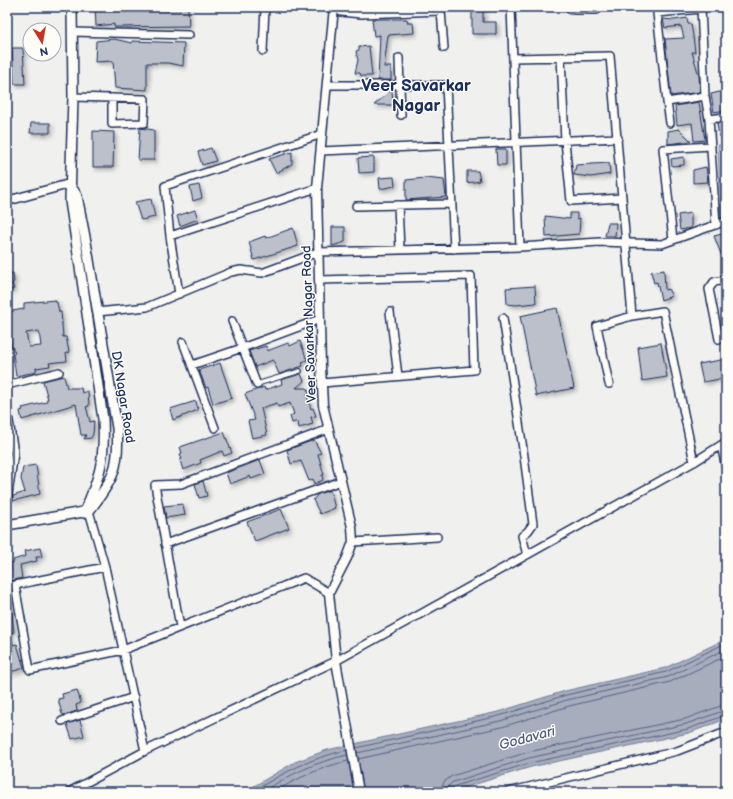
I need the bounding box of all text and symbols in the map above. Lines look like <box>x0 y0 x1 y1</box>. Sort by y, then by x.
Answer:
north arrow <box>22 22 62 62</box>
text: N <box>39 44 49 58</box>
district label: Veer Savarkar Nagar <box>361 76 471 116</box>
street label: Veer Savarkar Nagar Road <box>298 245 320 403</box>
street label: DK Nagar Road <box>108 350 138 444</box>
water label: Godavari <box>497 722 558 754</box>

